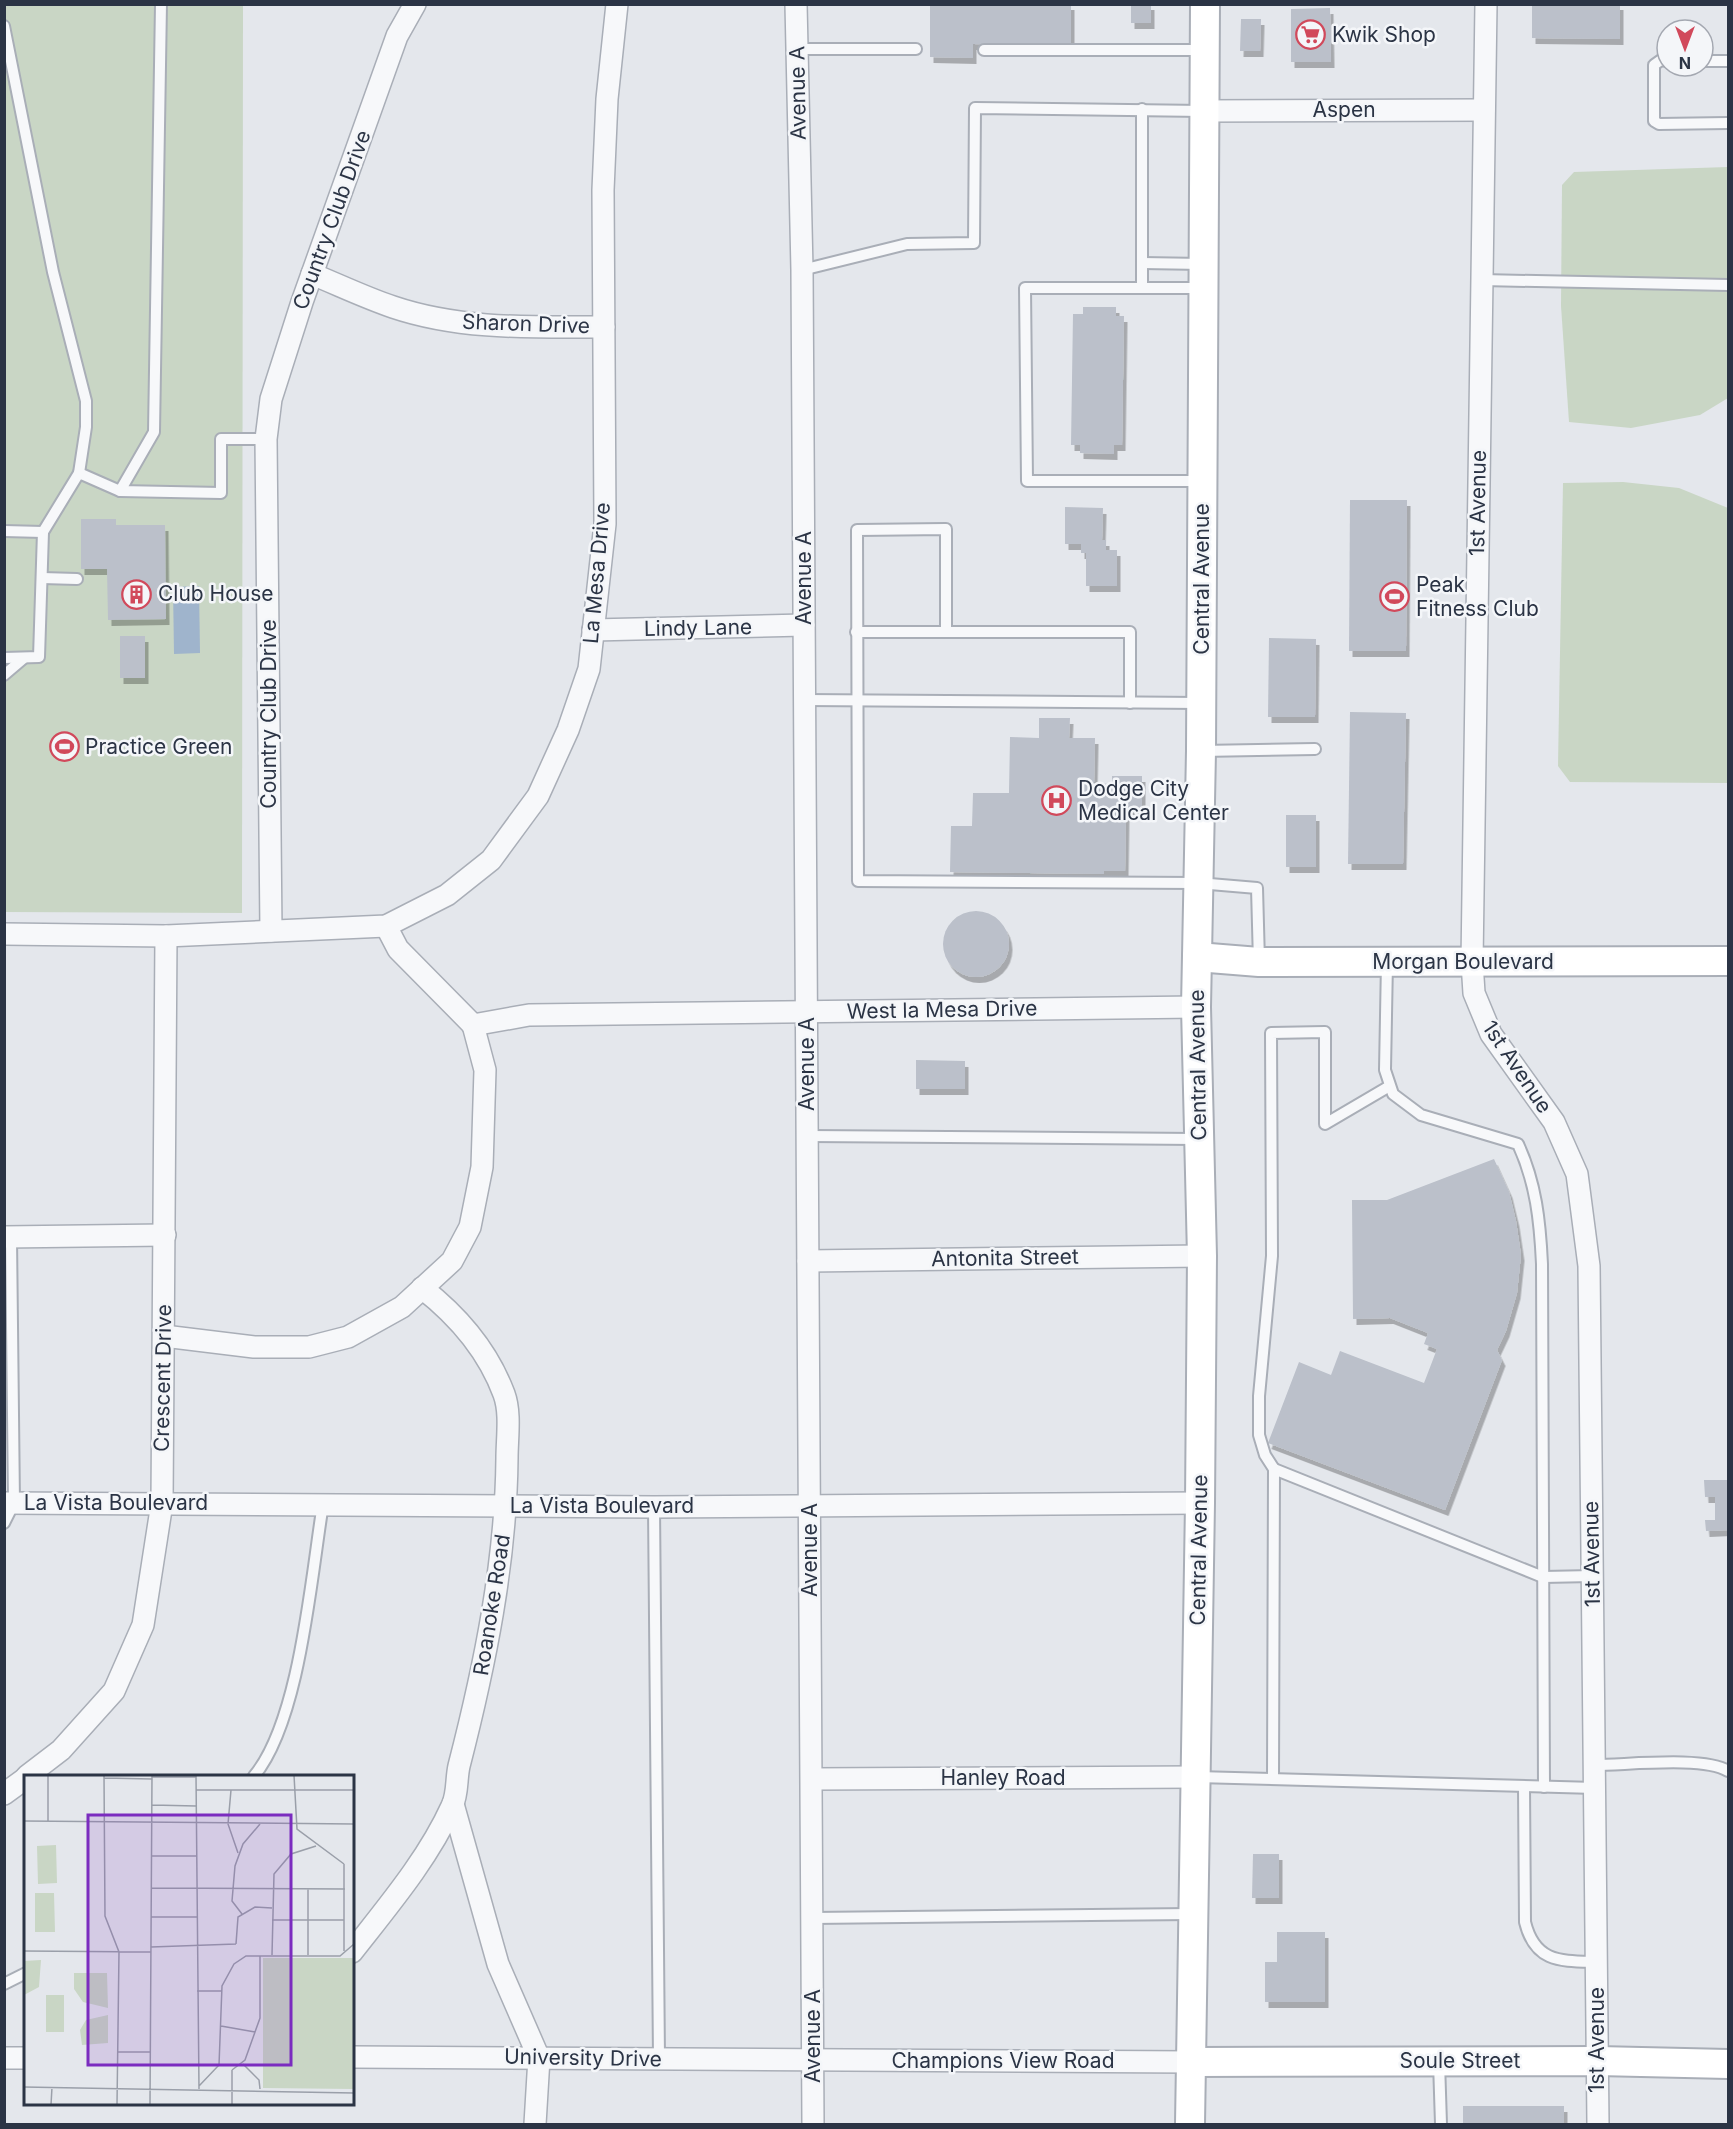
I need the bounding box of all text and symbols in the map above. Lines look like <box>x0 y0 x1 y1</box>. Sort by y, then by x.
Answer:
north arrow <box>1655 18 1715 78</box>
supermarket icon: Kwik Shop <box>1295 19 1327 51</box>
place label: Kwik Shop <box>1332 22 1436 47</box>
street label: Avenue A <box>784 46 811 140</box>
text: N <box>1679 53 1691 73</box>
street label: Aspen <box>1312 97 1376 122</box>
street label: Country Club Drive <box>287 127 376 313</box>
street label: Sharon Drive <box>461 309 591 338</box>
street label: 1st Avenue <box>1464 450 1491 556</box>
street label: La Mesa Drive <box>578 501 615 645</box>
street label: Central Avenue <box>1189 503 1214 655</box>
street label: Avenue A <box>791 531 816 625</box>
place label: Peak Fitness Club <box>1416 572 1539 621</box>
building icon: Club House <box>121 578 153 610</box>
place label: Club House <box>158 581 274 606</box>
sports icon: Peak Fitness Club <box>1379 581 1411 613</box>
street label: Lindy Lane <box>644 614 752 641</box>
street label: Country Club Drive <box>256 619 281 809</box>
sports icon: Practice Green <box>48 731 80 763</box>
place label: Practice Green <box>85 734 232 759</box>
place label: Dodge City Medical Center <box>1078 776 1229 825</box>
hospital icon: Dodge City Medical Center <box>1041 785 1073 817</box>
street label: Morgan Boulevard <box>1372 949 1554 974</box>
street label: Central Avenue <box>1184 989 1211 1141</box>
street label: West la Mesa Drive <box>846 995 1038 1024</box>
street label: 1st Avenue <box>1477 1016 1557 1118</box>
street label: Avenue A <box>794 1017 819 1111</box>
street label: Antonita Street <box>931 1244 1079 1271</box>
street label: Crescent Drive <box>149 1304 176 1452</box>
street label: Central Avenue <box>1185 1474 1212 1626</box>
street label: La Vista Boulevard <box>24 1490 208 1515</box>
street label: La Vista Boulevard <box>510 1493 694 1518</box>
street label: 1st Avenue <box>1578 1501 1605 1607</box>
street label: Avenue A <box>797 1503 822 1597</box>
street label: Roanoke Road <box>468 1533 515 1677</box>
street label: Hanley Road <box>940 1765 1066 1790</box>
inset map <box>24 1775 354 2105</box>
street label: 1st Avenue <box>1584 1987 1609 2093</box>
street label: Avenue A <box>800 1989 825 2083</box>
street label: University Drive <box>504 2044 662 2071</box>
street label: Champions View Road <box>891 2048 1115 2073</box>
street label: Soule Street <box>1400 2048 1521 2073</box>

